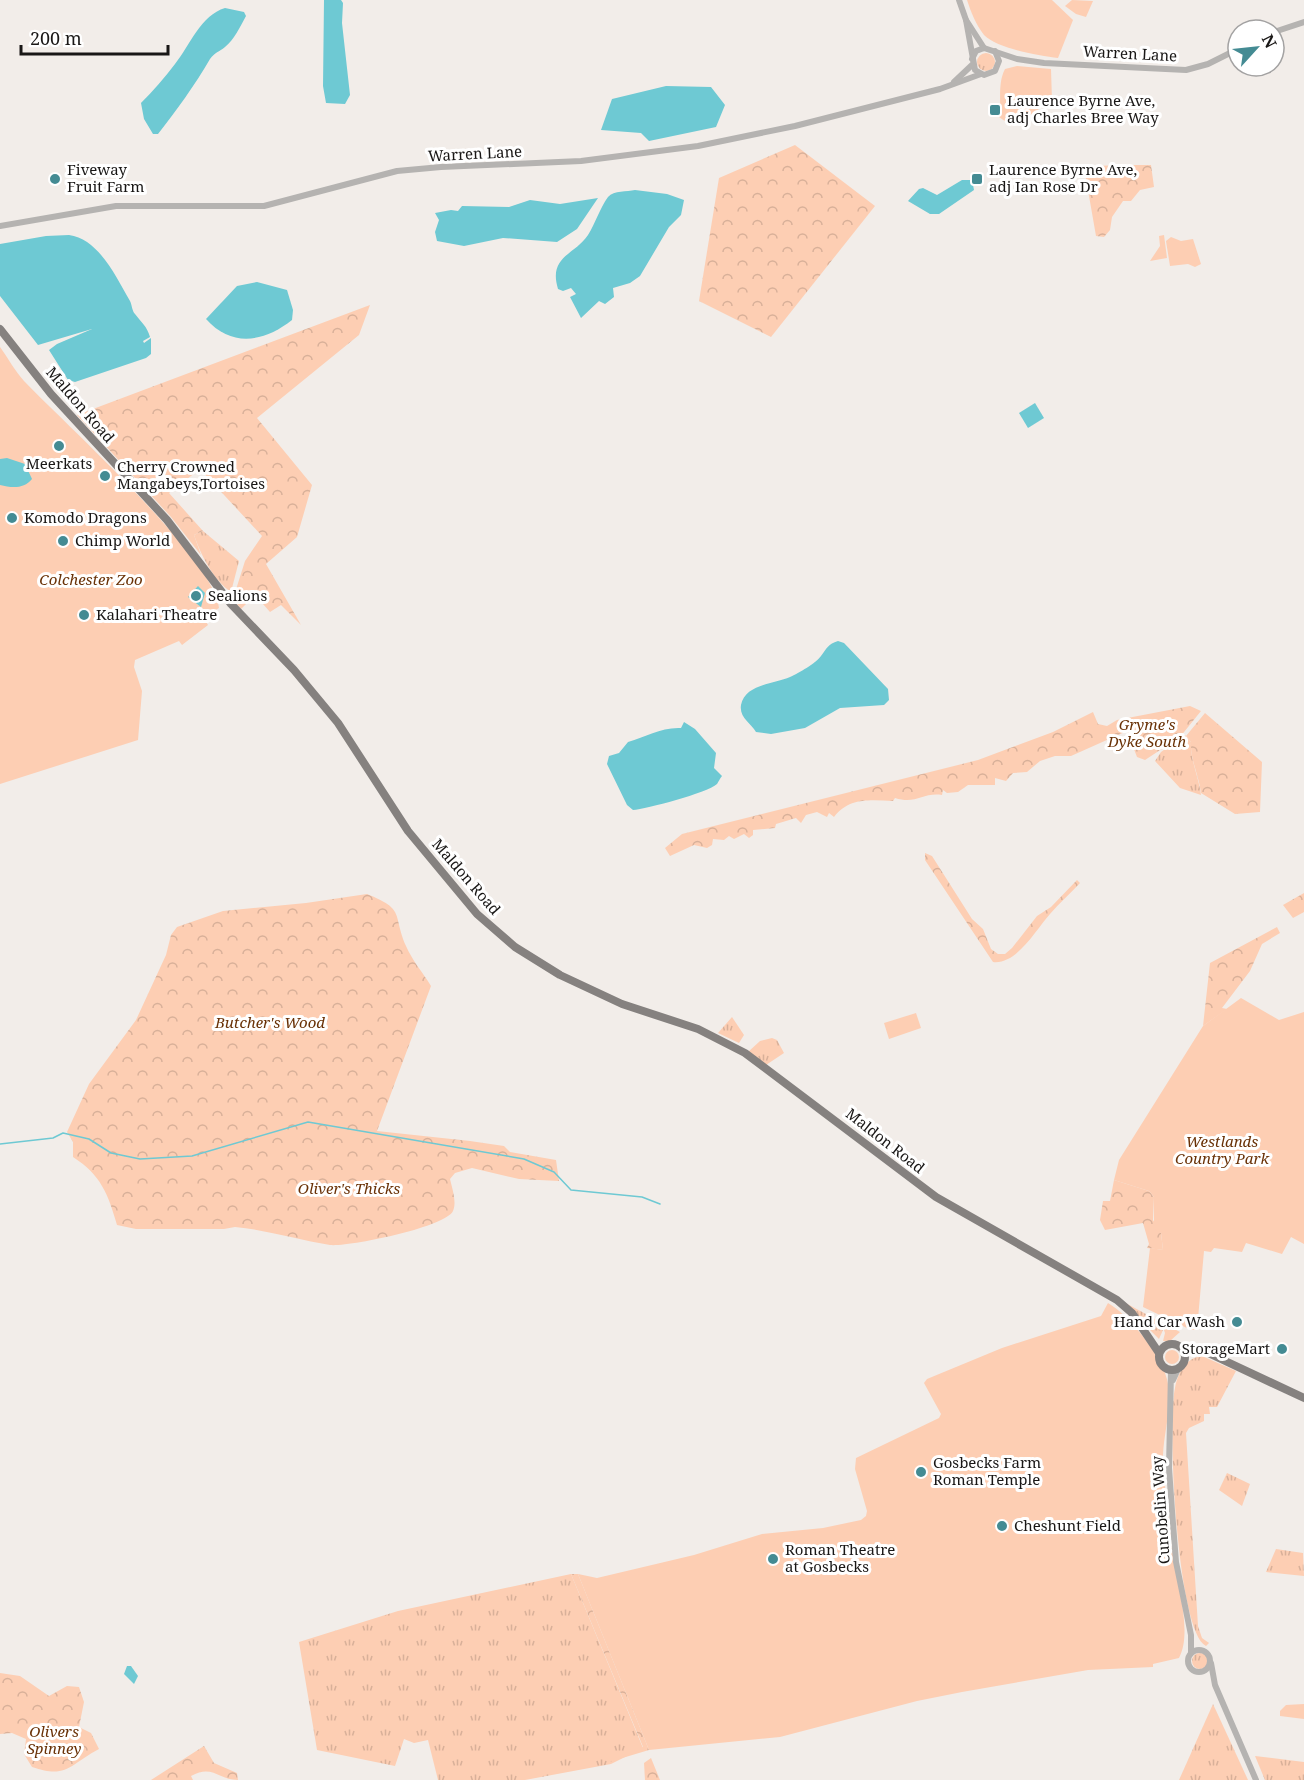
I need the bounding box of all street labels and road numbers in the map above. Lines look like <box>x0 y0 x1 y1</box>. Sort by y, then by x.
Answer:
street label: Warren Lane <box>1082 41 1178 65</box>
street label: Warren Lane <box>427 141 523 165</box>
street label: Maldon Road <box>42 362 119 447</box>
street label: Maldon Road <box>428 834 505 919</box>
street label: Maldon Road <box>842 1103 929 1177</box>
street label: Cunobelin Way <box>1146 1455 1174 1565</box>

